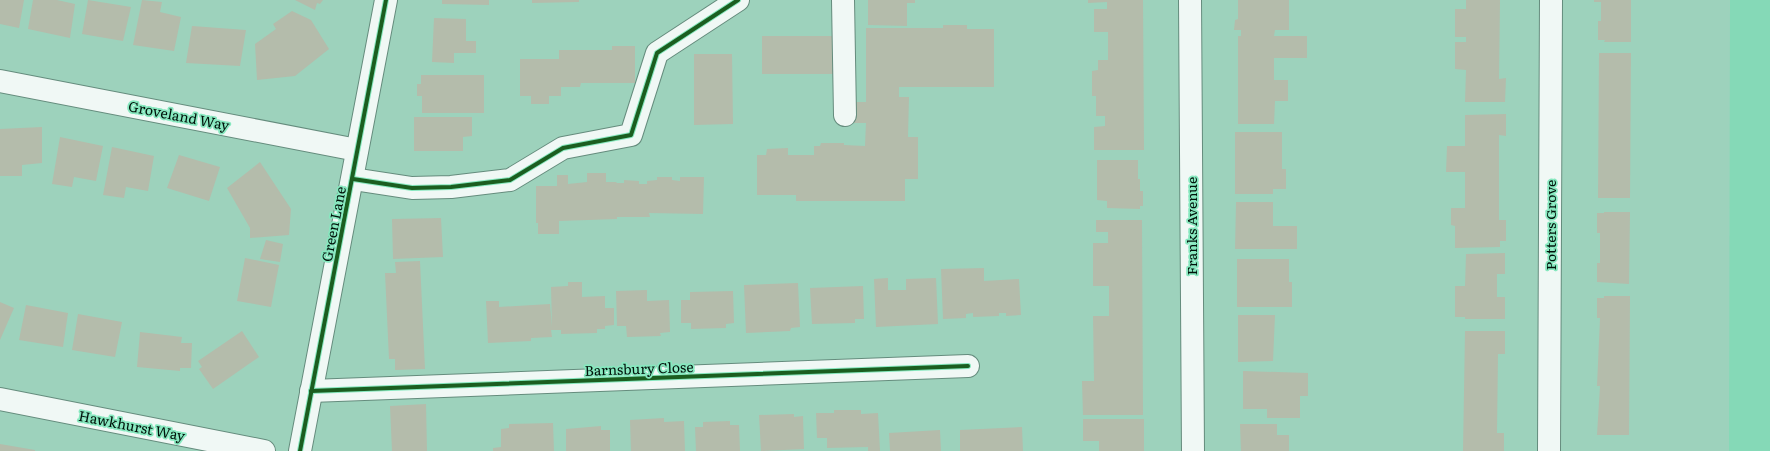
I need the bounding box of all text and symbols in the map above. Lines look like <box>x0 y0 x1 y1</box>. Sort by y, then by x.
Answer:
street label: Groveland Way <box>127 95 232 135</box>
street label: Franks Avenue <box>1181 177 1201 275</box>
street label: Potters Grove <box>1540 180 1560 270</box>
street label: Green Lane <box>316 185 350 263</box>
street label: Barnsbury Close <box>584 356 694 380</box>
street label: Hawkhurst Way <box>77 405 188 445</box>

